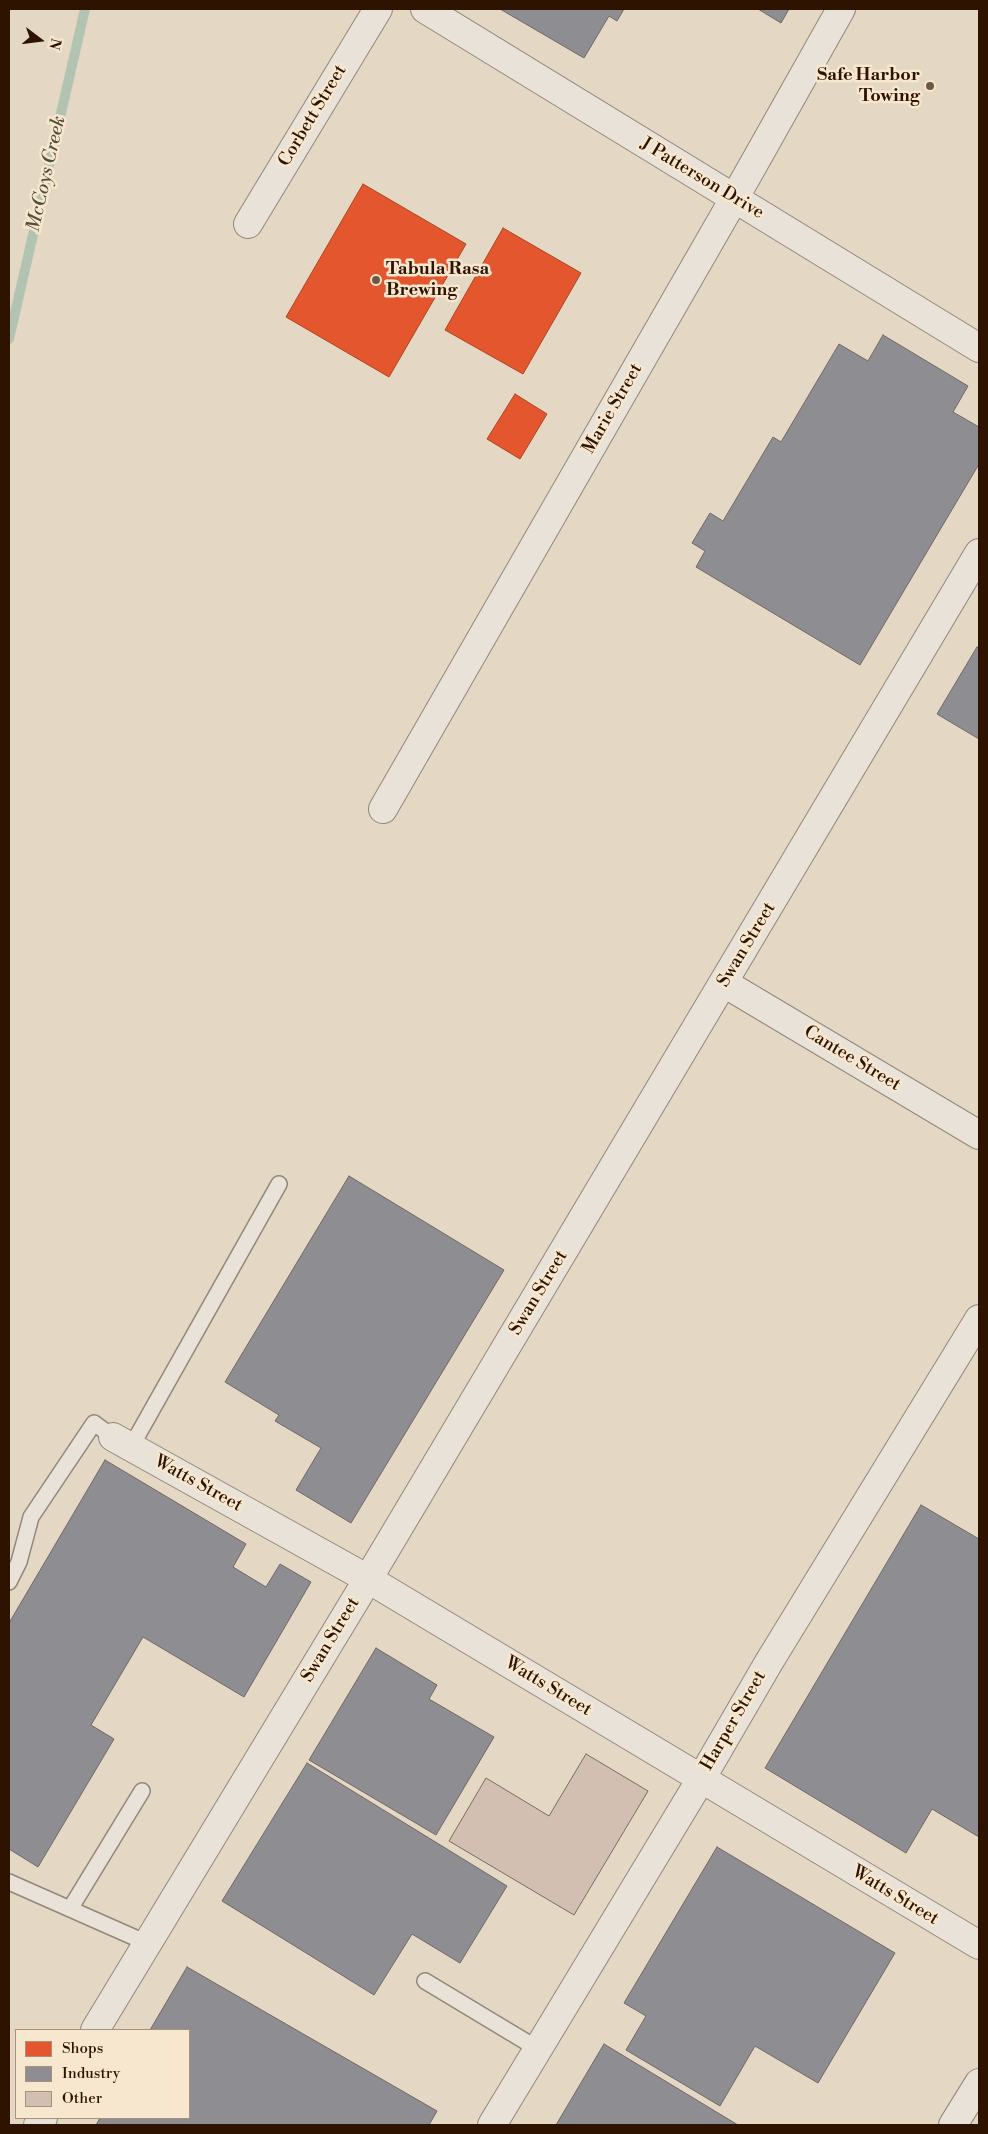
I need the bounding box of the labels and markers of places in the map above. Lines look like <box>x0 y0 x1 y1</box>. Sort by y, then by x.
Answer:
place label: Safe Harbor Towing <box>817 65 920 108</box>
marker: Safe Harbor Towing <box>924 80 936 92</box>
place label: Tabula Rasa Brewing <box>386 259 489 302</box>
marker: Tabula Rasa Brewing <box>370 274 382 286</box>

